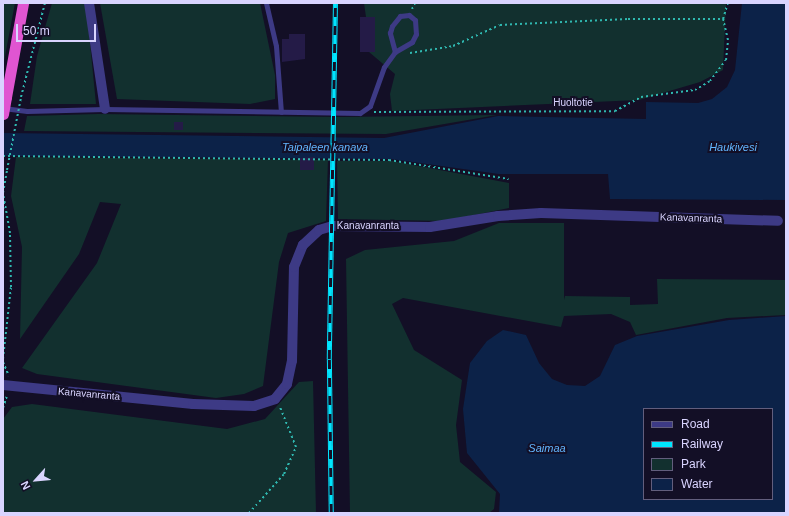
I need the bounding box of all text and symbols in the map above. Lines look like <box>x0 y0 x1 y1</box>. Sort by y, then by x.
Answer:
scale bar <box>18 16 98 42</box>
text: 50 m <box>23 24 50 38</box>
street label: Huoltotie <box>553 97 593 109</box>
water label: Taipaleen kanava <box>282 140 368 154</box>
water label: Haukivesi <box>709 140 757 154</box>
street label: Kanavanranta <box>660 211 722 225</box>
street label: Kanavanranta <box>337 220 399 232</box>
street label: Kanavanranta <box>57 385 121 403</box>
legend <box>643 408 773 500</box>
text: Road <box>681 417 710 431</box>
text: Railway <box>681 437 723 451</box>
water label: Saimaa <box>528 441 566 455</box>
text: Park <box>681 457 706 471</box>
north arrow <box>16 460 56 500</box>
text: Water <box>681 477 713 491</box>
text: N <box>18 479 32 492</box>

